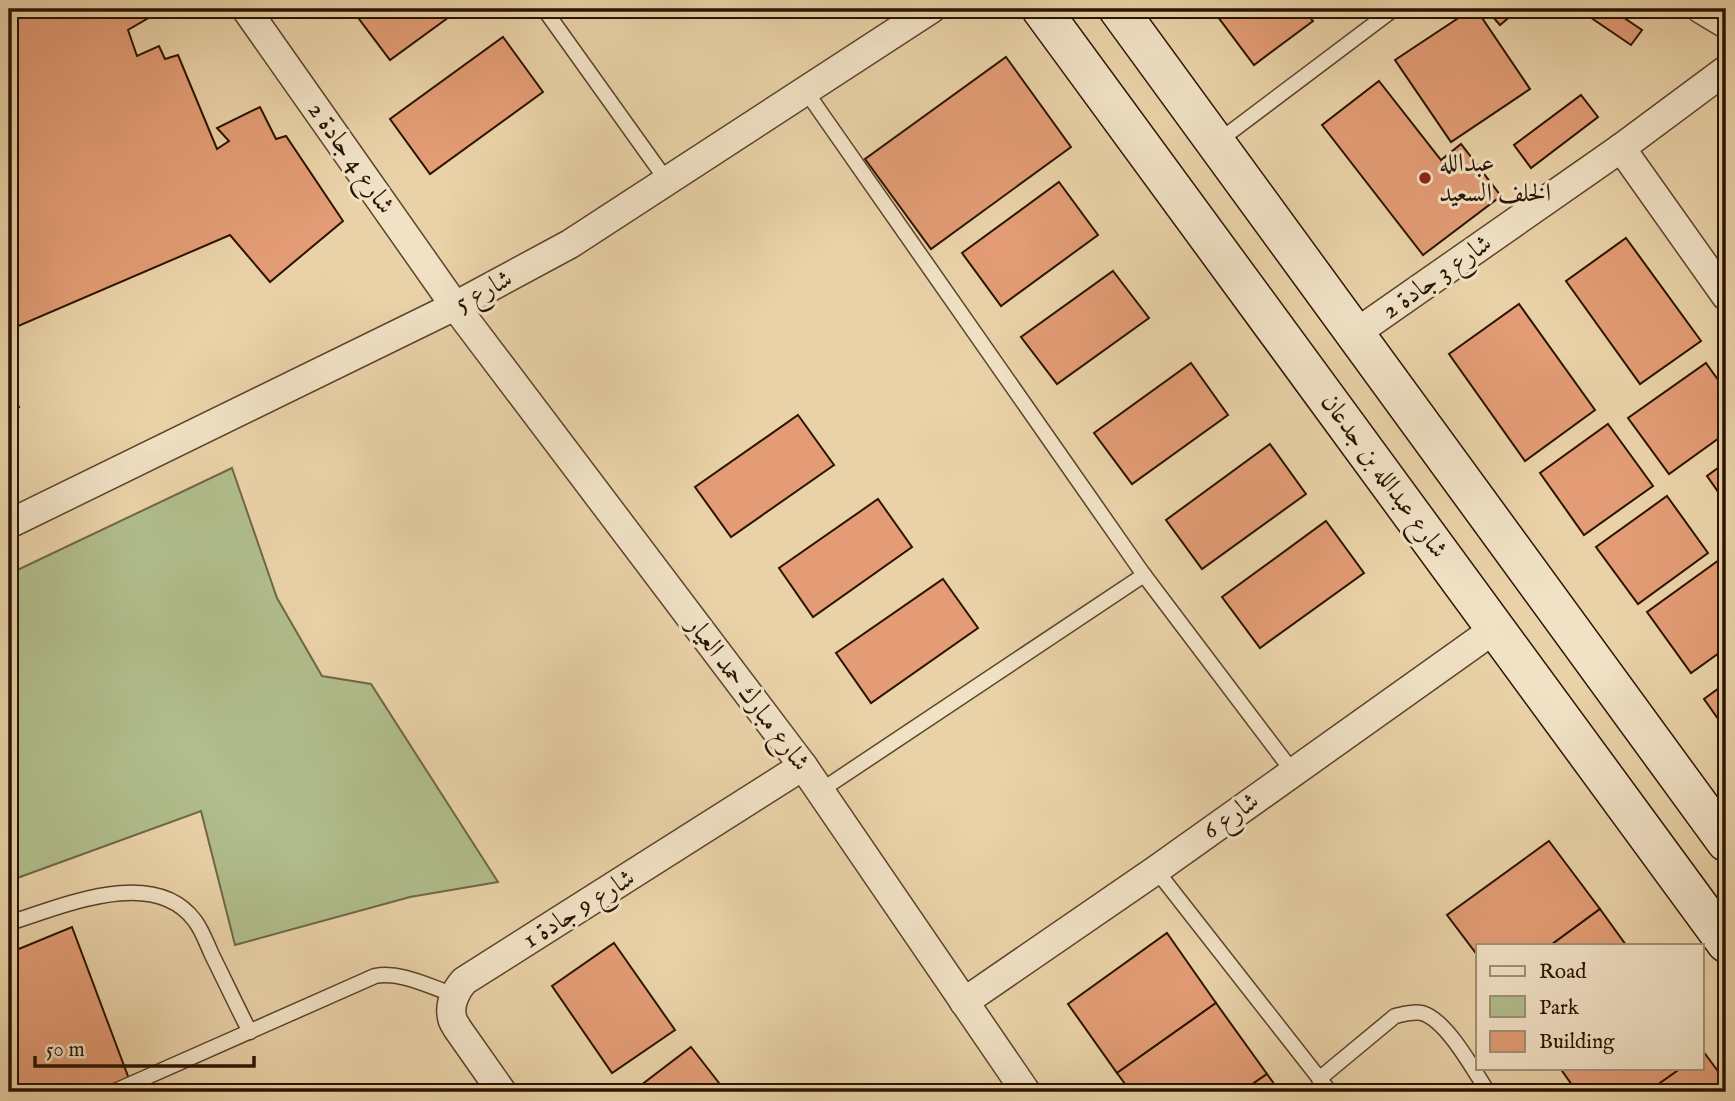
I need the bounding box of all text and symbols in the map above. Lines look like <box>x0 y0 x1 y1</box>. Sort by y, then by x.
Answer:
street label: شارع 4 جادة 2 <box>297 95 402 223</box>
place label: عبدالله الخلف السعيد <box>1439 147 1551 210</box>
marker: عبدالله الخلف السعيد <box>1417 170 1433 186</box>
street label: شارع 3 جادة 2 <box>1375 227 1501 330</box>
street label: شارع 5 <box>450 262 520 323</box>
street label: شارع عبدالله بن جدعان <box>1310 387 1455 567</box>
street label: شارع مبارك حمد العيار <box>674 608 817 780</box>
street label: شارع 6 <box>1196 785 1268 851</box>
street label: شارع 9 جادة 1 <box>517 862 643 960</box>
legend <box>1476 944 1704 1070</box>
text: Road <box>1539 959 1587 986</box>
text: Park <box>1539 995 1580 1022</box>
scale bar <box>35 1024 254 1068</box>
text: Building <box>1539 1029 1615 1056</box>
text: 50 m <box>46 1037 85 1064</box>

